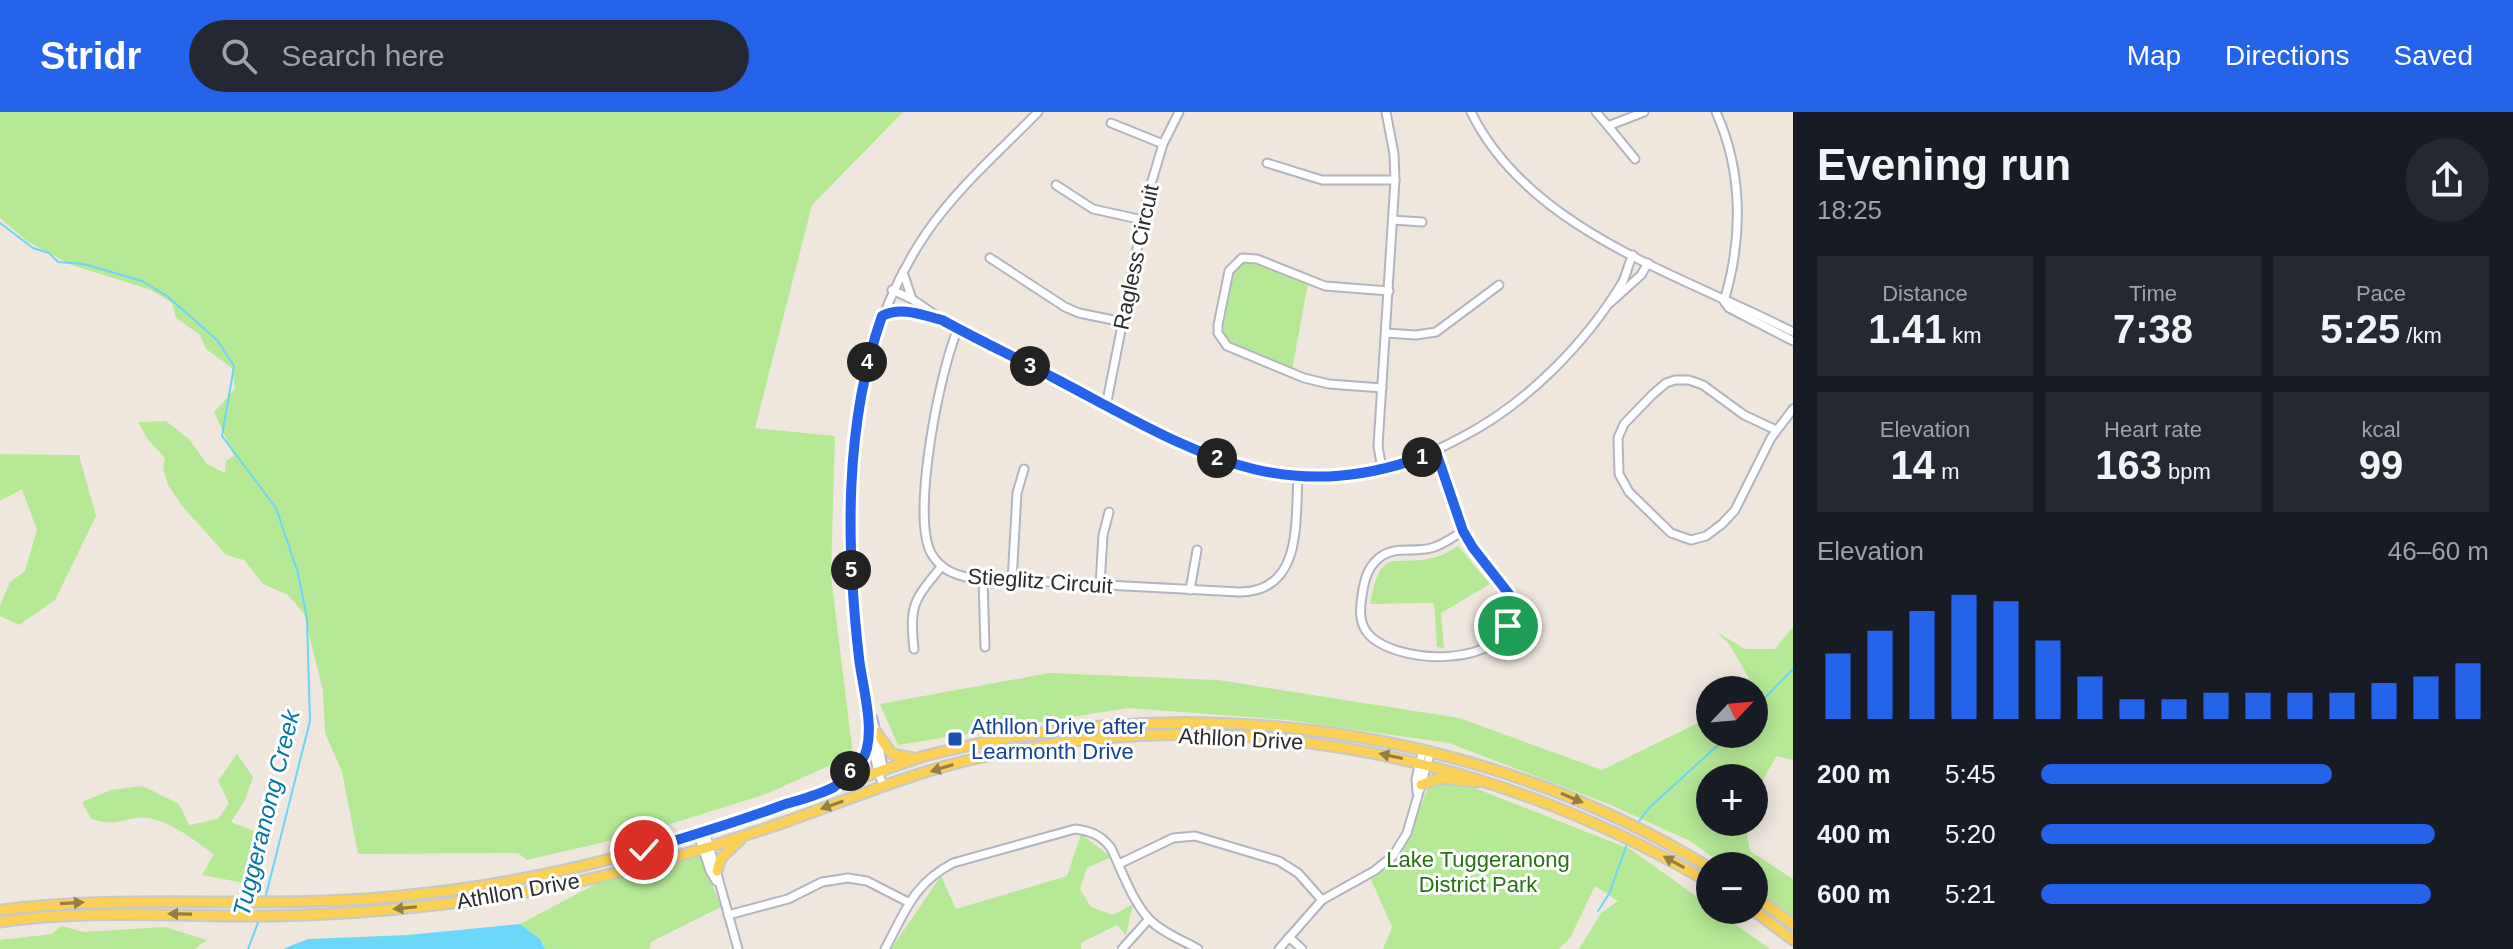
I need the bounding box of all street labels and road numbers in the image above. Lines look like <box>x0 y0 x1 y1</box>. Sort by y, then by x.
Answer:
street label: Ragless Circuit <box>1108 182 1164 332</box>
street label: Stieglitz Circuit <box>967 563 1113 599</box>
street label: Athllon Drive <box>1178 723 1304 755</box>
street label: Athllon Drive <box>454 868 582 914</box>

